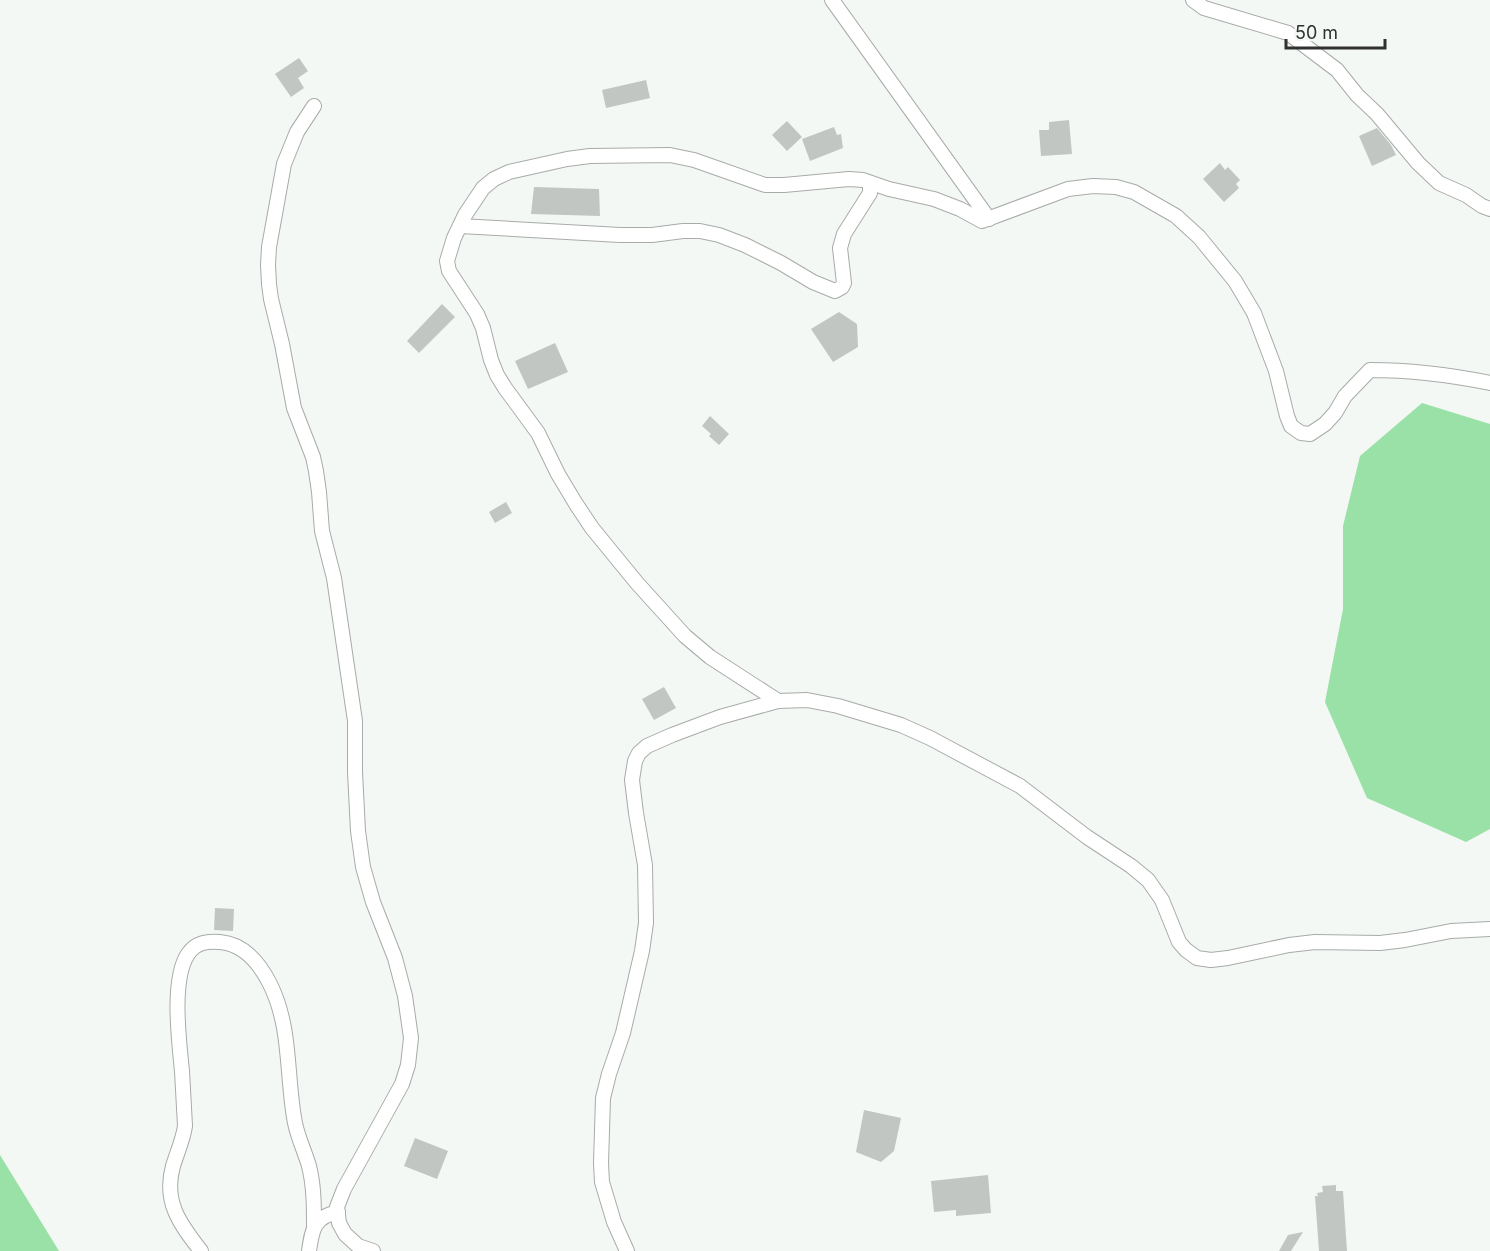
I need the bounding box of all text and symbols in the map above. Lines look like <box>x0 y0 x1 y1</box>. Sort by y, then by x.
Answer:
scale bar <box>1286 12 1385 50</box>
text: 50 m <box>1295 22 1338 43</box>

